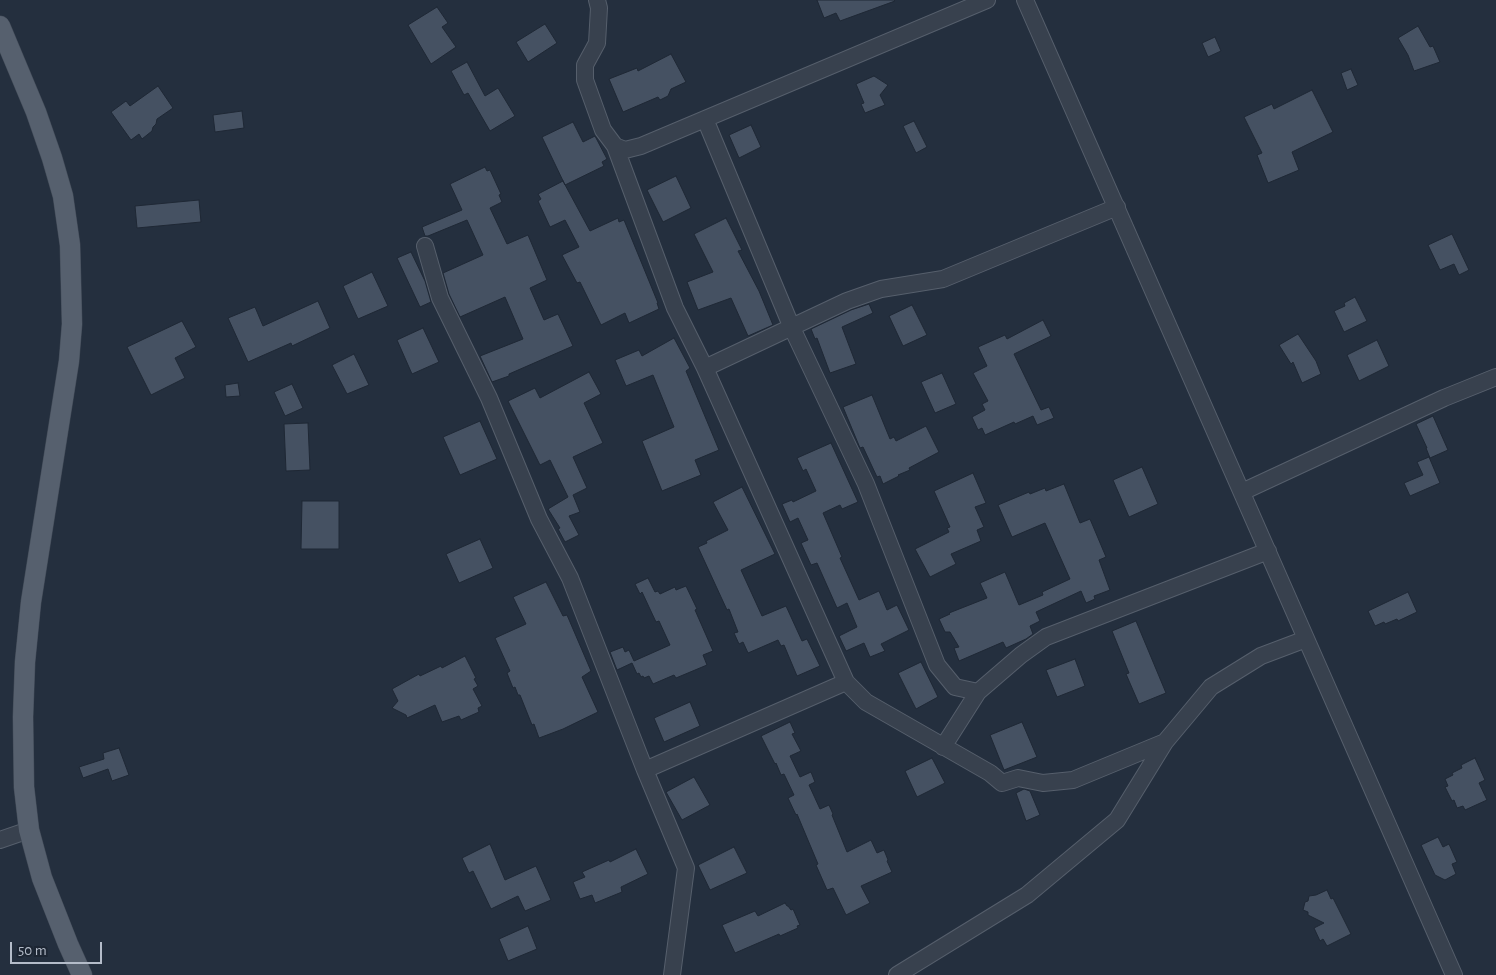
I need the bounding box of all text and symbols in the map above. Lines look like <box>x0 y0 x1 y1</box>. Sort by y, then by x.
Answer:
scale bar <box>12 932 105 964</box>
text: 50 m <box>18 943 47 958</box>

